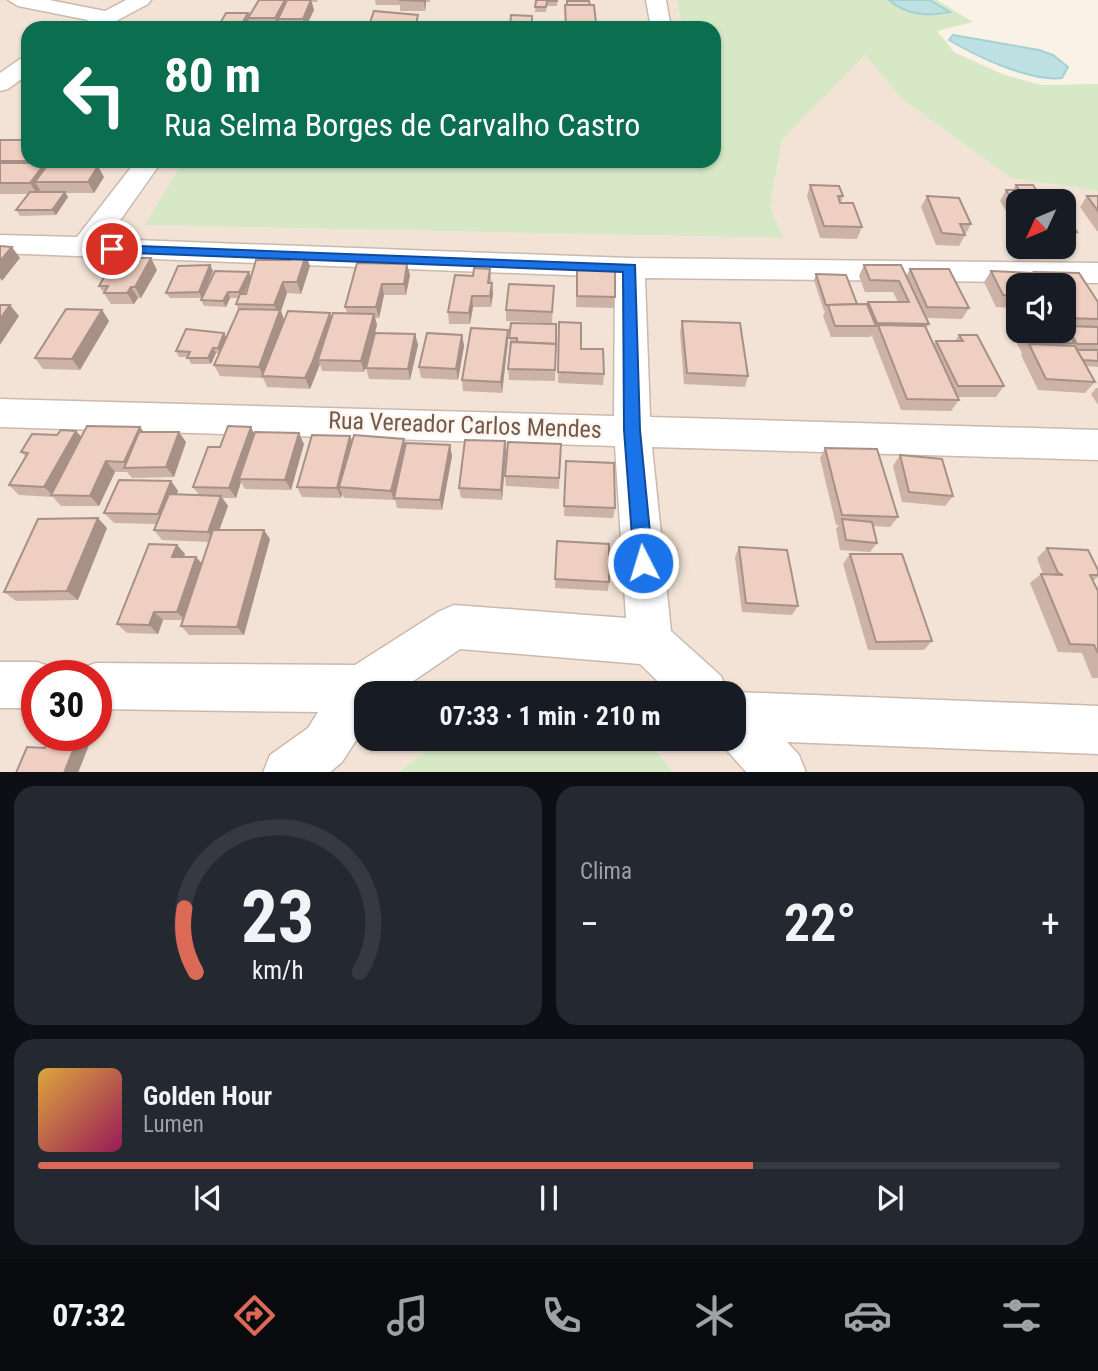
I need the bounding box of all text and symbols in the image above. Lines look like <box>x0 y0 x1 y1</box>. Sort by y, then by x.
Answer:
text: 80 m <box>164 47 261 104</box>
icon: left <box>49 49 140 140</box>
text: Rua Selma Borges de Carvalho Castro <box>164 106 640 144</box>
north arrow <box>1006 189 1076 259</box>
map controls <box>1006 189 1076 343</box>
pin <box>82 219 142 279</box>
icon: arrive <box>93 230 131 268</box>
button: sound <box>1006 273 1076 343</box>
street label: Rua Vereador Carlos Mendes <box>328 406 602 444</box>
position arrow <box>606 526 680 600</box>
speed limit sign: 30 <box>21 660 112 751</box>
text: 07:33 · 1 min · 210 m <box>440 701 660 731</box>
text: Clima <box>580 858 632 885</box>
text: 23 <box>241 874 315 960</box>
text: 22° <box>784 893 856 954</box>
text: − <box>580 902 599 946</box>
text: + <box>1041 902 1060 946</box>
text: km/h <box>252 955 304 984</box>
text: Golden Hour <box>143 1081 272 1111</box>
text: Lumen <box>143 1111 204 1138</box>
icon: previous <box>189 1179 227 1217</box>
icon: pause <box>530 1179 568 1217</box>
icon: next <box>871 1179 909 1217</box>
icon: directions <box>230 1291 279 1340</box>
icon: music <box>383 1291 432 1340</box>
icon: phone <box>537 1291 586 1340</box>
icon: climate <box>690 1291 739 1340</box>
icon: car <box>843 1291 892 1340</box>
icon: filters <box>997 1291 1046 1340</box>
text: 07:32 <box>52 1296 126 1334</box>

